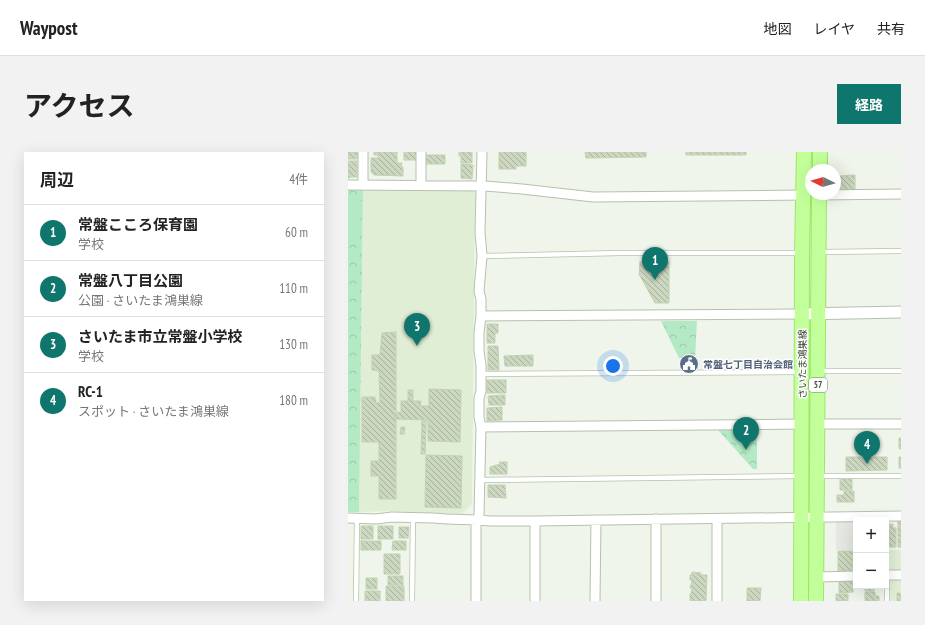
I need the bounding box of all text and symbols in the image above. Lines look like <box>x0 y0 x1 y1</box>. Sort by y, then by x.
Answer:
text: Waypost <box>20 16 77 40</box>
text: 地図 <box>763 20 791 38</box>
text: レイヤ <box>813 20 855 38</box>
text: 共有 <box>877 20 905 38</box>
button: 経路 <box>837 84 901 124</box>
text: アクセス <box>24 87 135 124</box>
north arrow <box>805 164 841 200</box>
text: 周辺 <box>40 169 74 191</box>
text: 4件 <box>289 171 308 188</box>
text: 常盤こころ保育園 <box>78 215 198 234</box>
text: 1 <box>50 224 56 241</box>
text: 60 m <box>285 224 308 241</box>
text: 学校 <box>78 236 104 253</box>
pin: 1 <box>642 247 668 280</box>
text: 常盤八丁目公園 <box>78 271 183 290</box>
text: 2 <box>50 280 56 297</box>
text: 110 m <box>279 280 308 297</box>
text: 公園 · さいたま鴻巣線 <box>78 292 203 309</box>
pin: 3 <box>404 313 430 346</box>
text: さいたま市立常盤小学校 <box>78 327 243 346</box>
street label: さいたま鴻巣線 <box>796 329 809 399</box>
text: 3 <box>50 336 56 353</box>
text: 130 m <box>279 336 308 353</box>
text: 学校 <box>78 348 104 365</box>
public building icon: 常盤七丁目自治会館 <box>678 353 700 375</box>
your location <box>603 356 623 376</box>
place label: 常盤七丁目自治会館 <box>703 358 793 371</box>
road number: 57 <box>809 378 827 392</box>
text: RC-1 <box>78 382 103 401</box>
text: 4 <box>50 392 56 409</box>
text: 180 m <box>279 392 308 409</box>
text: スポット · さいたま鴻巣線 <box>78 403 229 420</box>
pin: 2 <box>733 417 759 450</box>
pin: 4 <box>854 431 880 464</box>
map controls <box>853 517 889 589</box>
button: + <box>853 517 889 553</box>
button: − <box>853 553 889 589</box>

